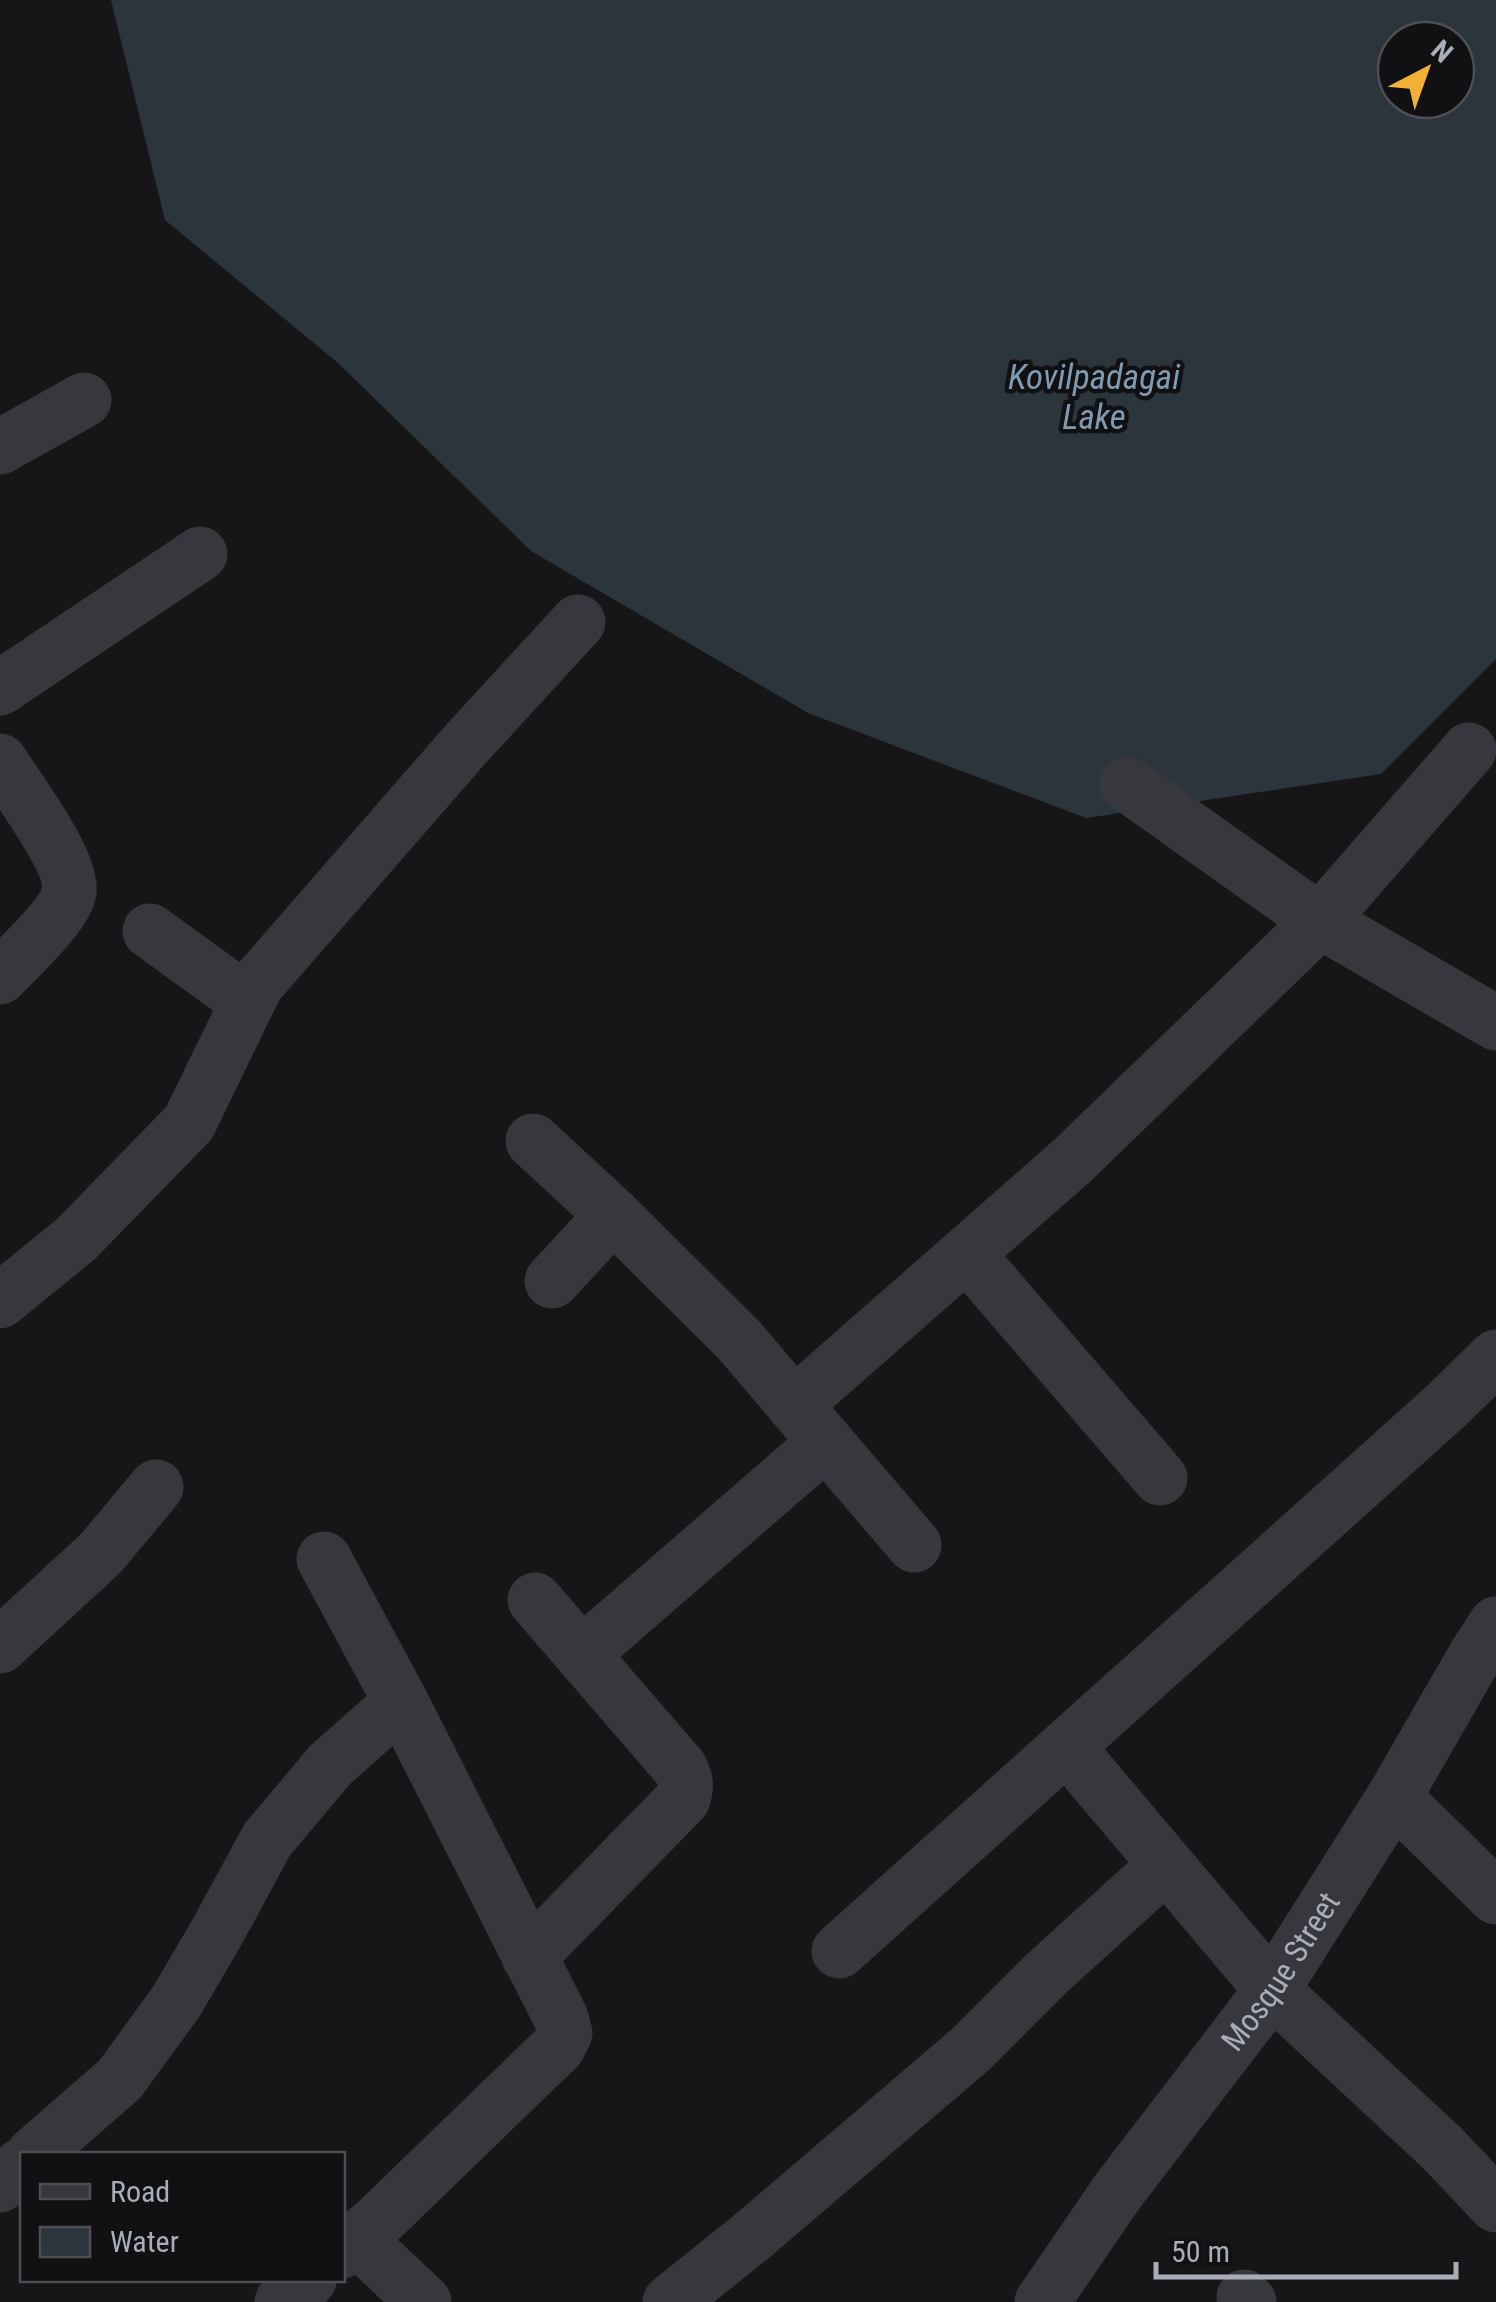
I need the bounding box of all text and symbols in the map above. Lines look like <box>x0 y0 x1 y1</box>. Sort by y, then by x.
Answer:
north arrow <box>1376 20 1476 120</box>
text: N <box>1425 33 1459 70</box>
water label: Kovilpadagai Lake <box>1008 357 1180 438</box>
street label: Mosque Street <box>1213 1885 1348 2058</box>
legend <box>20 2152 345 2282</box>
text: Road <box>110 2174 170 2209</box>
scale bar <box>1156 2217 1456 2279</box>
text: Water <box>110 2224 179 2259</box>
text: 50 m <box>1171 2234 1230 2269</box>

